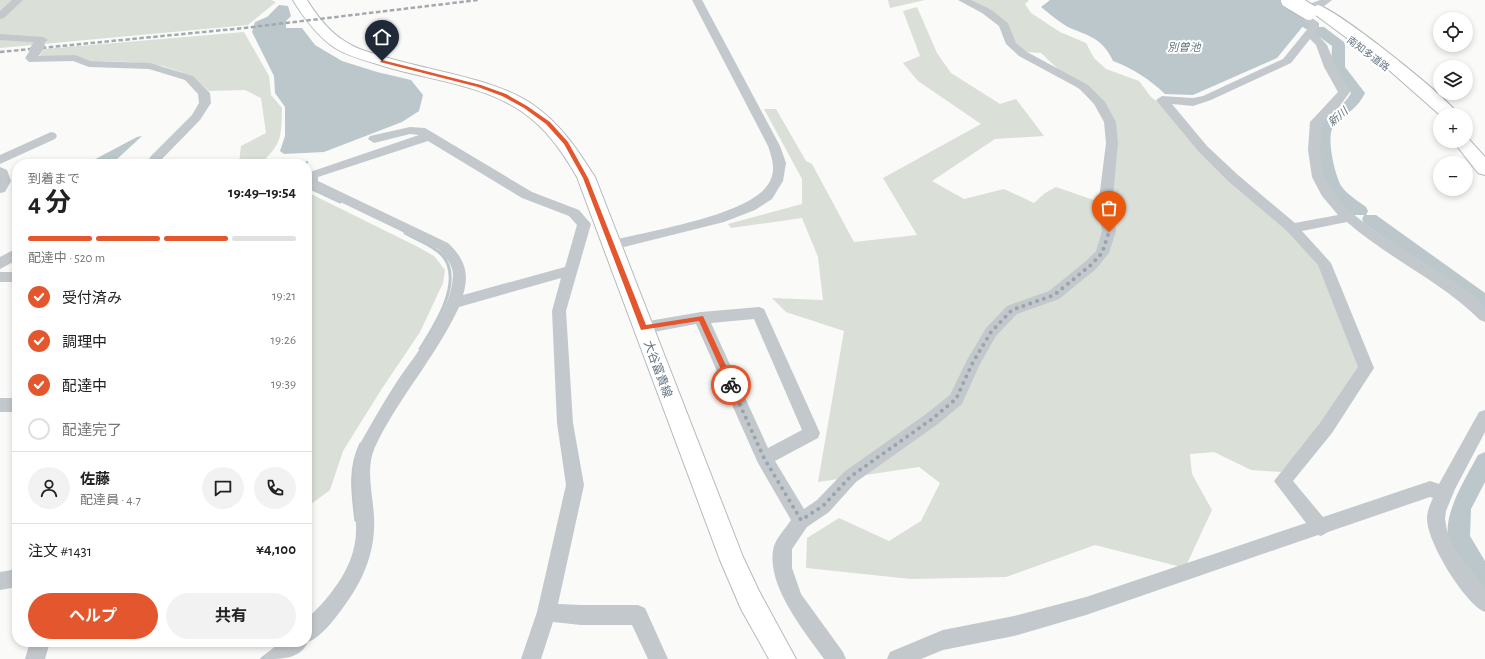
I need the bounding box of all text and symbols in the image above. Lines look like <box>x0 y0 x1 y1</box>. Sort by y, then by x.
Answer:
map controls <box>1433 12 1473 196</box>
button: locate <box>1433 12 1473 52</box>
pin <box>365 20 399 61</box>
icon: home <box>371 26 393 48</box>
street label: 南知多道路 <box>1345 34 1392 73</box>
water label: 別曽池 <box>1168 41 1201 53</box>
button: layers <box>1433 60 1473 100</box>
water label: 新川 <box>1325 104 1351 128</box>
button: + <box>1433 108 1473 148</box>
button: − <box>1433 156 1473 196</box>
text: 到着まで <box>28 173 80 186</box>
text: 19:49–19:54 <box>228 185 296 200</box>
text: 4 分 <box>28 190 71 216</box>
pin <box>1092 191 1126 232</box>
icon: bag <box>1098 197 1120 219</box>
text: 配達中 · 520 m <box>28 252 105 265</box>
icon: check <box>28 286 50 308</box>
text: 19:21 <box>272 290 296 303</box>
text: 受付済み <box>62 291 122 306</box>
icon: check <box>28 330 50 352</box>
text: 19:26 <box>270 334 296 347</box>
text: 調理中 <box>62 335 107 350</box>
street label: 大谷富貴線 <box>642 338 675 399</box>
courier <box>711 365 751 405</box>
icon: check <box>28 374 50 396</box>
icon: bike <box>720 374 742 396</box>
text: 19:39 <box>271 378 296 391</box>
text: 配達中 <box>62 379 107 394</box>
text: 配達完了 <box>62 423 122 438</box>
button: person <box>28 467 70 509</box>
button: chat <box>202 467 244 509</box>
button: phone <box>254 467 296 509</box>
text: 佐藤 <box>80 472 110 487</box>
text: 配達員 · 4.7 <box>80 494 141 507</box>
text: ¥4,100 <box>256 542 296 557</box>
text: 注文 #1431 <box>28 544 92 559</box>
button: ヘルプ <box>28 593 158 639</box>
button: 共有 <box>166 593 296 639</box>

